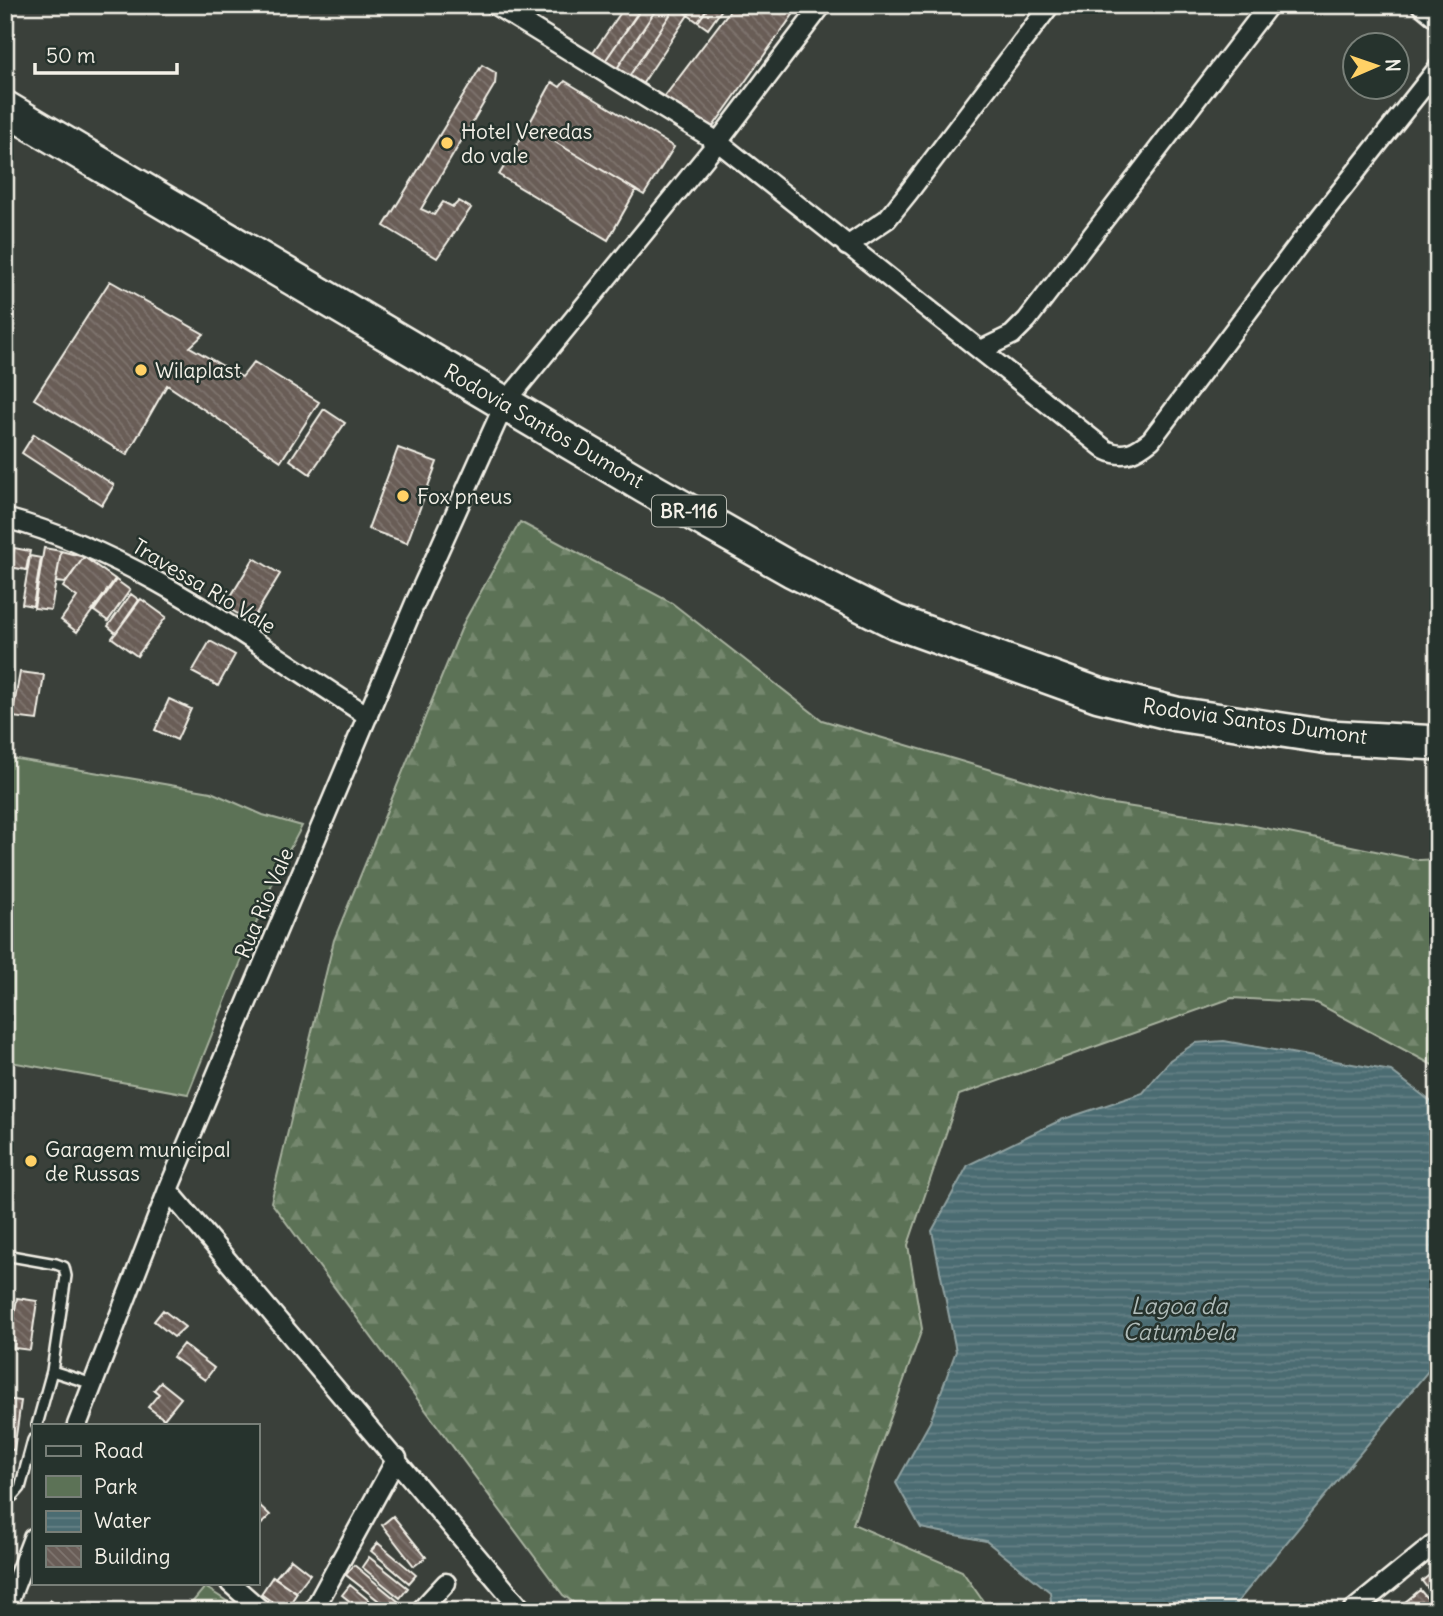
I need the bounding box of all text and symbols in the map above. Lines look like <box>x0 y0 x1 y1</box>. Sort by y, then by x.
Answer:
scale bar <box>35 32 177 76</box>
north arrow <box>1342 32 1412 102</box>
text: 50 m <box>46 42 95 69</box>
text: N <box>1381 58 1405 72</box>
place label: Hotel Veredas do vale <box>461 118 592 169</box>
marker: Hotel Veredas do vale <box>439 135 455 151</box>
place label: Wilaplast <box>155 357 241 384</box>
street label: Rodovia Santos Dumont <box>439 358 649 494</box>
marker: Wilaplast <box>133 362 149 378</box>
place label: Fox pneus <box>417 483 512 510</box>
marker: Fox pneus <box>395 488 411 504</box>
road number: BR-116 <box>652 496 726 526</box>
street label: Travessa Rio Vale <box>127 533 281 639</box>
street label: Rodovia Santos Dumont <box>1141 692 1369 750</box>
street label: Rua Rio Vale <box>229 844 299 962</box>
place label: Garagem municipal de Russas <box>45 1136 230 1187</box>
marker: Garagem municipal de Russas <box>23 1153 39 1169</box>
water label: Lagoa da Catumbela <box>1123 1291 1237 1346</box>
legend <box>32 1424 259 1584</box>
text: Road <box>94 1437 143 1464</box>
text: Park <box>94 1473 137 1500</box>
text: Water <box>94 1507 152 1534</box>
text: Building <box>94 1543 170 1570</box>

